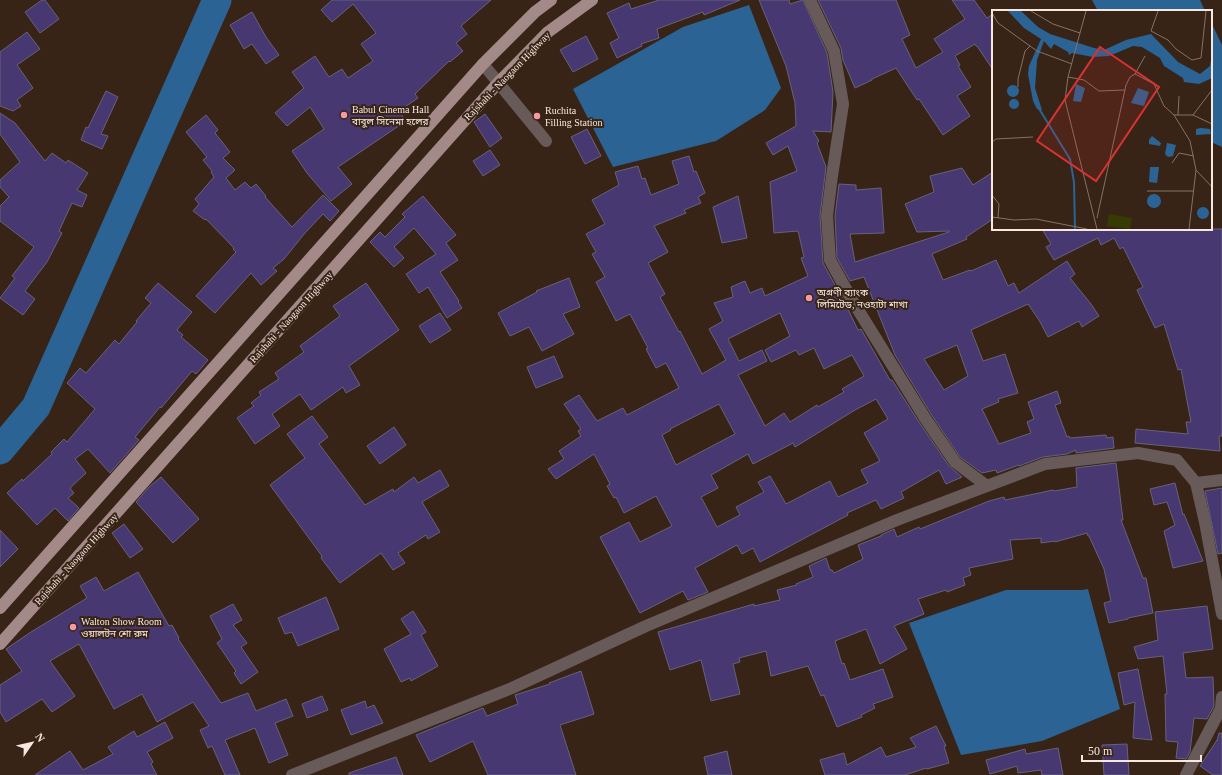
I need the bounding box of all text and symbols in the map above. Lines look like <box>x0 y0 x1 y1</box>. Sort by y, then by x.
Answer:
inset map <box>992 10 1212 230</box>
street label: Rajshahi - Naogaon Highway <box>462 30 552 122</box>
place label: Babul Cinema Hall বাবুল সিনেমা হলের <box>351 104 429 128</box>
place label: Ruchita Filling Station <box>545 105 603 128</box>
marker: Babul Cinema Hall বাবুল সিনেমা হলের <box>339 110 349 120</box>
marker: Ruchita Filling Station <box>532 111 542 121</box>
street label: Rajshahi - Naogaon Highway <box>247 269 335 365</box>
place label: অগ্রণী ব্যাংক লিমিটেড, নওহাটা শাখা <box>816 287 908 310</box>
marker: অগ্রণী ব্যাংক লিমিটেড, নওহাটা শাখা <box>804 293 814 303</box>
street label: Rajshahi - Naogaon Highway <box>32 511 120 607</box>
place label: Walton Show Room ওয়ালটন শো রুম <box>81 616 162 639</box>
marker: Walton Show Room ওয়ালটন শো রুম <box>68 622 78 632</box>
north arrow <box>12 723 52 763</box>
text: N <box>33 731 48 744</box>
scale bar <box>1082 737 1201 763</box>
text: 50 m <box>1088 744 1113 758</box>

